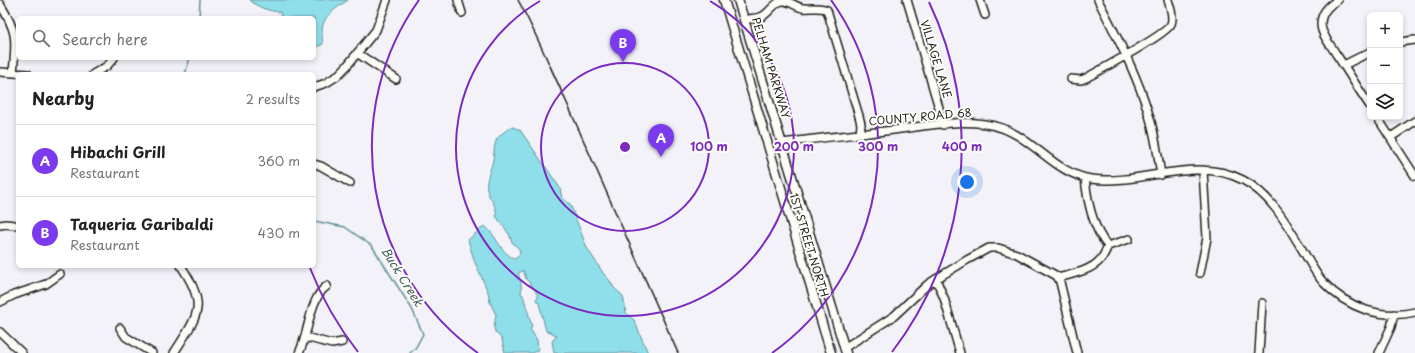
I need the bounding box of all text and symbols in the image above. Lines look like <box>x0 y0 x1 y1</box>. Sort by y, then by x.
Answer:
map controls <box>1367 12 1403 120</box>
button: + <box>1367 12 1403 48</box>
street label: PELHAM PARKWAY <box>748 15 795 121</box>
search box <box>16 16 316 60</box>
street label: VILLAGE LANE <box>917 18 956 100</box>
icon: search <box>30 27 52 49</box>
text: Search here <box>62 27 148 50</box>
pin: B <box>610 29 636 62</box>
button: − <box>1367 48 1403 84</box>
button: layers <box>1367 84 1403 120</box>
text: Nearby <box>32 85 94 111</box>
text: 2 results <box>246 89 300 108</box>
street label: COUNTY ROAD 68 <box>868 104 972 129</box>
pin: A <box>648 124 674 157</box>
text: 100 m <box>690 137 728 155</box>
text: 200 m <box>774 137 814 155</box>
text: 300 m <box>858 137 898 155</box>
text: 400 m <box>942 137 982 155</box>
text: Hibachi Grill <box>70 140 165 163</box>
centre of rings <box>618 140 632 154</box>
text: A <box>40 151 50 170</box>
text: 360 m <box>257 151 300 170</box>
text: Restaurant <box>70 163 140 182</box>
your location <box>957 172 977 192</box>
street label: 1ST STREET NORTH <box>786 191 833 299</box>
text: Taqueria Garibaldi <box>70 212 213 235</box>
text: B <box>41 223 49 242</box>
text: 430 m <box>258 223 300 242</box>
text: Restaurant <box>70 235 140 254</box>
water label: Buck Creek <box>377 243 429 310</box>

